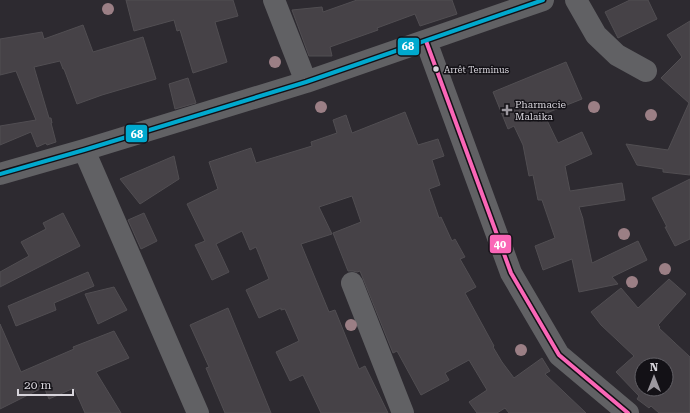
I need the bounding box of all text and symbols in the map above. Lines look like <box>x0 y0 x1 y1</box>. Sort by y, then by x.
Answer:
line badge: 68 <box>397 37 420 56</box>
text: 68 <box>402 40 414 53</box>
marker: Arrêt Terminus <box>431 64 441 74</box>
place label: Arrêt Terminus <box>444 65 509 75</box>
place label: Pharmacie Malaika <box>515 99 567 122</box>
marker: Pharmacie Malaika <box>502 105 512 115</box>
line badge: 68 <box>125 124 148 143</box>
text: 68 <box>131 128 143 141</box>
line badge: 40 <box>489 234 512 254</box>
text: 40 <box>494 238 506 251</box>
north arrow <box>634 357 674 397</box>
text: N <box>650 361 659 374</box>
scale bar <box>18 371 73 397</box>
text: 20 m <box>24 378 51 392</box>

